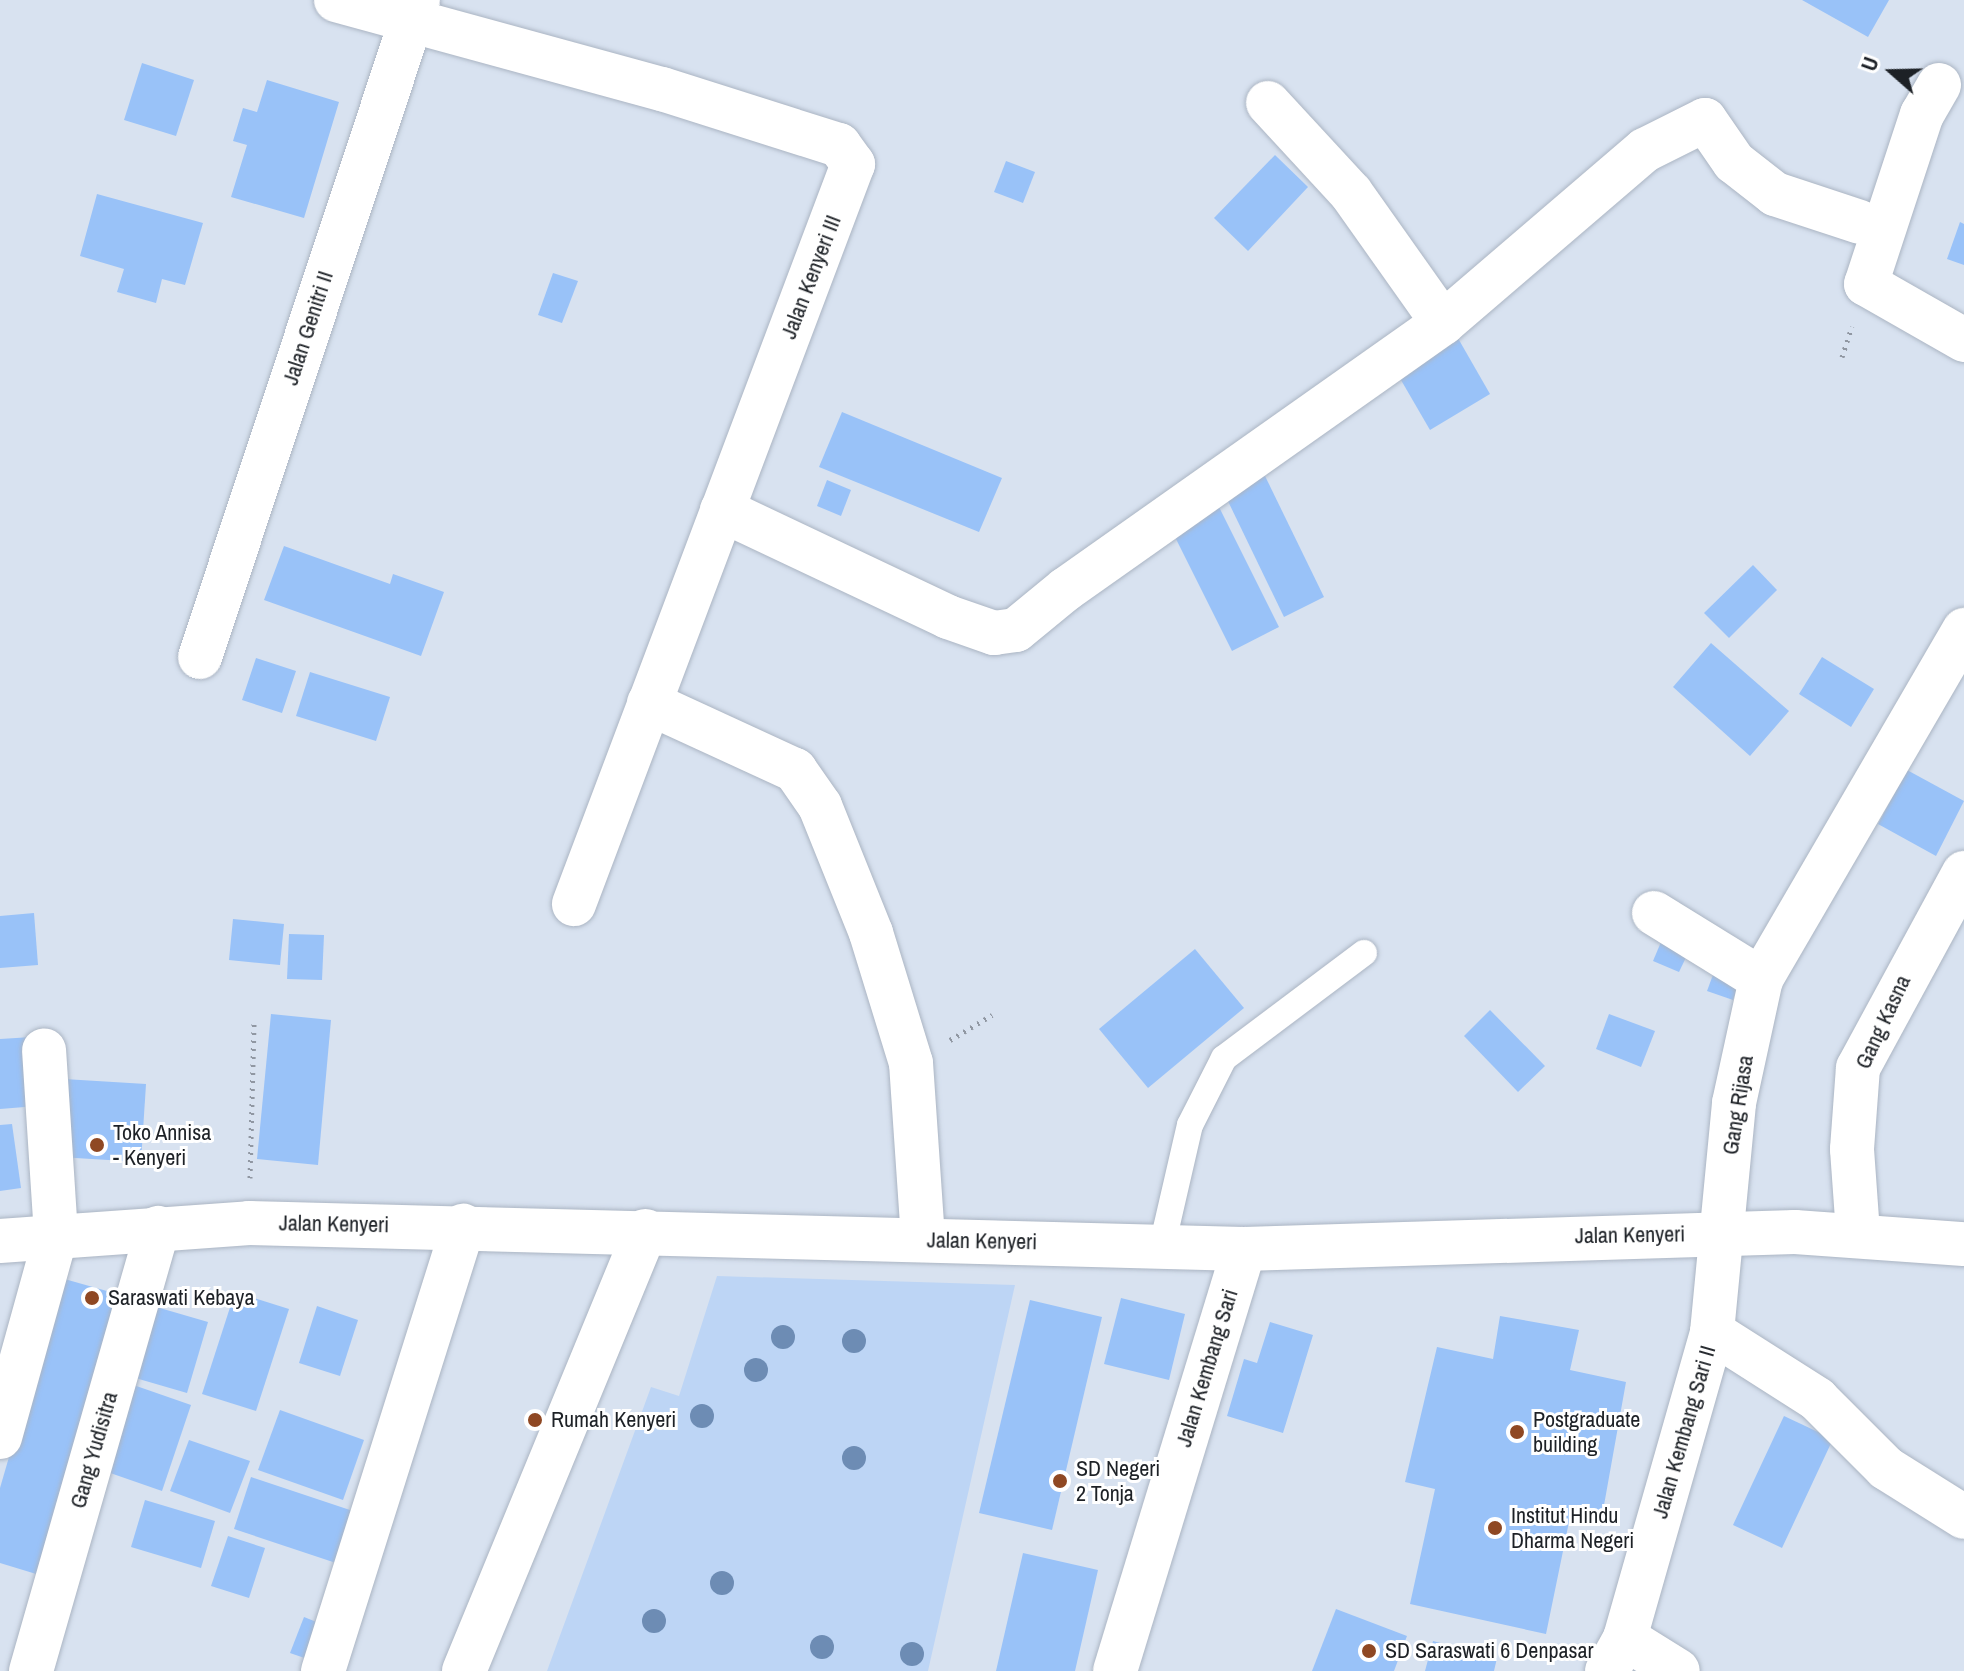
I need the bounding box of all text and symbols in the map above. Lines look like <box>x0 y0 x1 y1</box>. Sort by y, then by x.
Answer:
north arrow <box>1852 32 1932 112</box>
text: U <box>1853 53 1886 75</box>
street label: Jalan Kenyeri III <box>775 211 847 343</box>
street label: Jalan Genitri II <box>277 268 339 388</box>
street label: Gang Kasna <box>1850 971 1916 1073</box>
street label: Gang Rijasa <box>1717 1053 1759 1157</box>
place label: Toko Annisa - Kenyeri <box>113 1119 212 1170</box>
marker: Toko Annisa - Kenyeri <box>88 1136 106 1154</box>
street label: Jalan Kenyeri <box>279 1210 389 1238</box>
street label: Jalan Kenyeri <box>1575 1221 1685 1249</box>
street label: Jalan Kenyeri <box>927 1227 1037 1255</box>
place label: Saraswati Kebaya <box>108 1285 254 1311</box>
street label: Jalan Kembang Sari <box>1170 1286 1244 1450</box>
marker: Saraswati Kebaya <box>83 1289 101 1307</box>
street label: Jalan Kembang Sari II <box>1647 1343 1721 1521</box>
street label: Gang Yudisitra <box>65 1389 123 1511</box>
place label: Postgraduate building <box>1533 1406 1640 1458</box>
place label: Rumah Kenyeri <box>551 1407 676 1433</box>
marker: Rumah Kenyeri <box>526 1411 544 1429</box>
marker: Postgraduate building <box>1508 1423 1526 1441</box>
place label: SD Negeri 2 Tonja <box>1076 1455 1160 1506</box>
marker: SD Negeri 2 Tonja <box>1051 1472 1069 1490</box>
place label: Institut Hindu Dharma Negeri <box>1511 1502 1634 1554</box>
marker: Institut Hindu Dharma Negeri <box>1486 1519 1504 1537</box>
place label: SD Saraswati 6 Denpasar <box>1385 1638 1594 1664</box>
marker: SD Saraswati 6 Denpasar <box>1360 1642 1378 1660</box>

